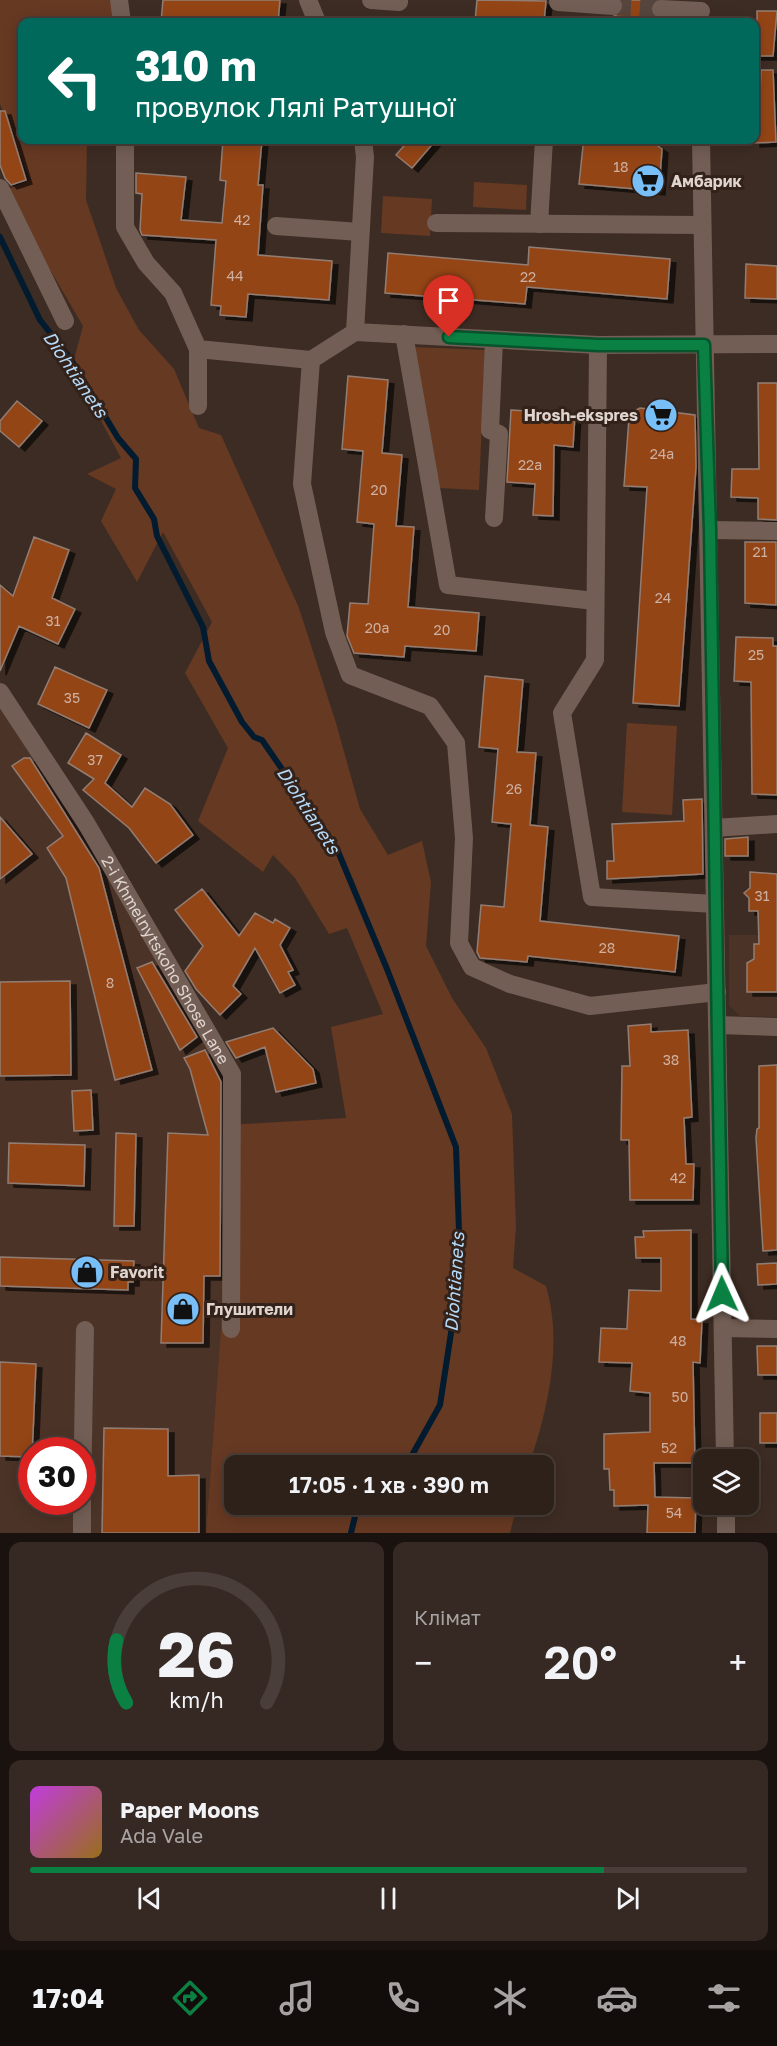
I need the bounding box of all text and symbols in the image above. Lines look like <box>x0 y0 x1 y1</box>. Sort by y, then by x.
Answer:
text: 310 m <box>135 40 257 90</box>
icon: left <box>36 42 114 120</box>
text: провулок Лялі Ратушної <box>135 91 455 123</box>
house number: 18 <box>613 158 629 175</box>
supermarket icon: Амбарик <box>630 163 666 199</box>
place label: Амбарик <box>671 171 742 191</box>
house number: 42 <box>234 211 250 228</box>
house number: 44 <box>226 267 244 284</box>
house number: 22 <box>520 268 536 285</box>
pin <box>423 275 474 337</box>
icon: arrive <box>432 284 465 317</box>
water label: Diohtianets <box>39 327 114 423</box>
supermarket icon: Hrosh-ekspres <box>643 397 679 433</box>
place label: Hrosh-ekspres <box>524 405 638 425</box>
house number: 24а <box>650 445 674 462</box>
house number: 22а <box>518 456 542 473</box>
house number: 20 <box>371 481 387 498</box>
house number: 21 <box>753 543 768 560</box>
house number: 24 <box>655 589 671 606</box>
house number: 31 <box>46 612 61 629</box>
house number: 20а <box>365 619 389 636</box>
house number: 20 <box>434 621 450 638</box>
house number: 25 <box>748 646 764 663</box>
house number: 35 <box>64 689 80 706</box>
house number: 37 <box>87 751 103 768</box>
water label: Diohtianets <box>273 762 346 859</box>
house number: 26 <box>506 780 522 797</box>
street label: 2-i Khmelnytskoho Shose Lane <box>97 852 234 1068</box>
house number: 31 <box>755 887 770 904</box>
house number: 28 <box>599 939 615 956</box>
house number: 8 <box>106 974 114 991</box>
house number: 38 <box>663 1051 679 1068</box>
house number: 42 <box>670 1169 686 1186</box>
water label: Diohtianets <box>440 1230 469 1332</box>
shop icon: Favorit <box>69 1254 105 1290</box>
place label: Favorit <box>110 1262 164 1282</box>
position arrow <box>690 1262 754 1326</box>
shop icon: Глушители <box>165 1291 201 1327</box>
place label: Глушители <box>206 1299 293 1319</box>
house number: 48 <box>669 1332 687 1349</box>
house number: 50 <box>672 1388 688 1405</box>
speed limit sign: 30 <box>18 1437 96 1515</box>
house number: 52 <box>661 1439 677 1456</box>
map controls <box>693 1449 759 1515</box>
button: layers <box>693 1449 759 1515</box>
text: 17:05 · 1 хв · 390 m <box>289 1471 489 1498</box>
house number: 54 <box>666 1504 682 1521</box>
text: Клімат <box>414 1605 481 1629</box>
text: 26 <box>158 1616 235 1691</box>
text: 20° <box>544 1635 617 1689</box>
text: − <box>414 1643 432 1682</box>
text: + <box>729 1643 747 1682</box>
text: km/h <box>169 1688 224 1714</box>
text: Paper Moons <box>120 1796 259 1823</box>
text: Ada Vale <box>120 1823 203 1847</box>
icon: previous <box>133 1882 166 1915</box>
icon: pause <box>372 1882 405 1915</box>
icon: next <box>611 1882 644 1915</box>
icon: directions <box>169 1977 211 2019</box>
icon: music <box>276 1977 318 2019</box>
icon: phone <box>382 1977 424 2019</box>
icon: climate <box>489 1977 531 2019</box>
icon: car <box>596 1977 638 2019</box>
icon: filters <box>703 1977 745 2019</box>
text: 17:04 <box>32 1982 104 2014</box>

